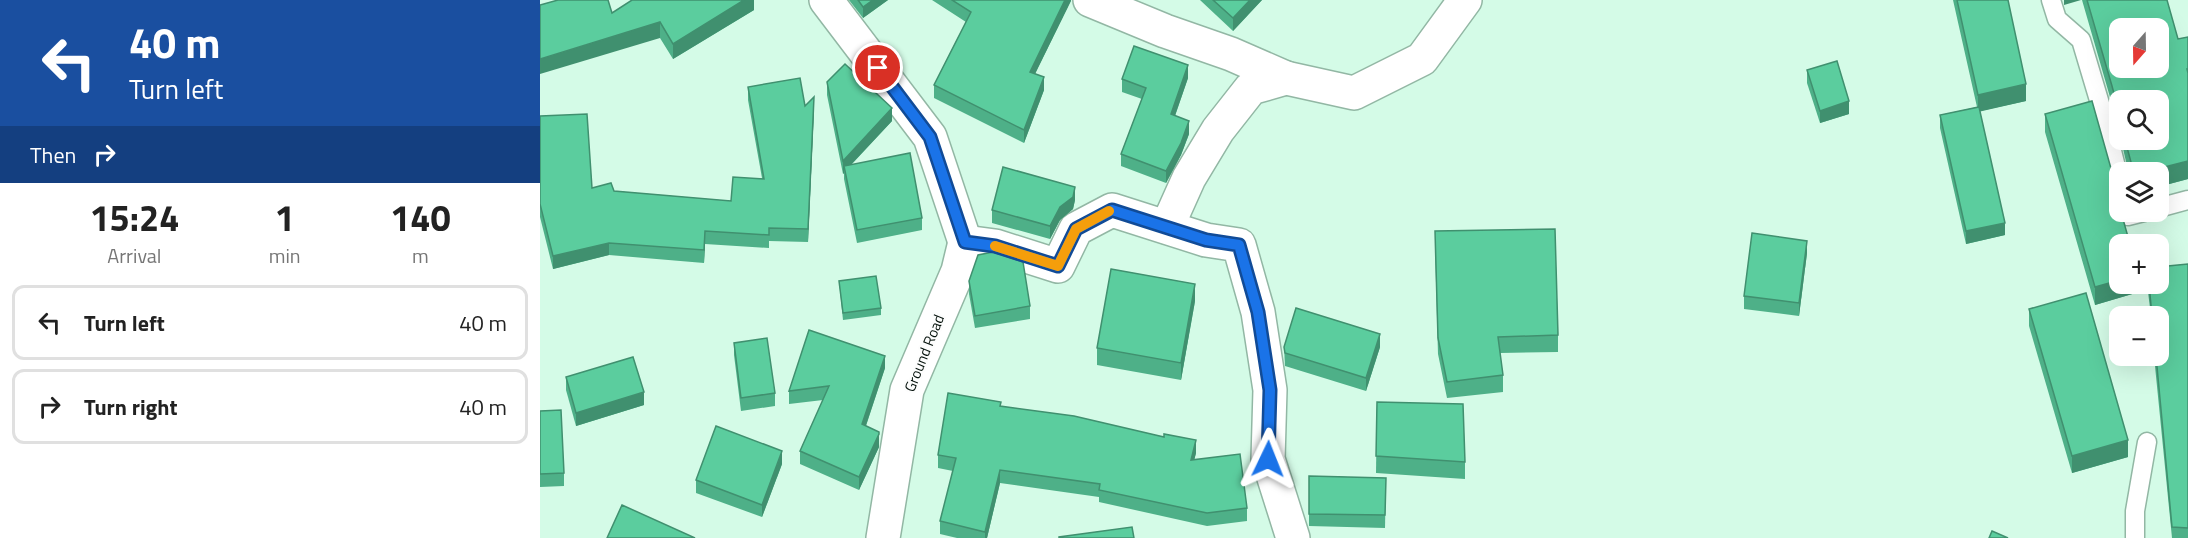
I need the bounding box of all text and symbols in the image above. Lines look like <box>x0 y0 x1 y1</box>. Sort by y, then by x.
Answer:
text: 40 m <box>129 10 221 74</box>
north arrow <box>2109 18 2169 78</box>
map controls <box>2109 18 2169 366</box>
icon: left <box>30 24 108 102</box>
pin <box>852 42 903 93</box>
icon: arrive <box>861 51 894 84</box>
text: Turn left <box>129 68 223 109</box>
button: search <box>2109 90 2169 150</box>
text: Then <box>30 138 76 172</box>
icon: right <box>88 138 121 171</box>
button: layers <box>2109 162 2169 222</box>
text: 15:24 <box>89 190 179 245</box>
text: 1 <box>275 190 295 245</box>
text: 140 <box>390 190 451 245</box>
button: + <box>2109 234 2169 294</box>
text: Arrival <box>107 240 162 271</box>
text: min <box>269 240 301 271</box>
text: m <box>412 240 429 271</box>
icon: left <box>33 306 66 339</box>
text: Turn left <box>84 306 165 340</box>
text: 40 m <box>459 306 507 340</box>
button: − <box>2109 306 2169 366</box>
street label: Ground Road <box>898 311 950 395</box>
icon: right <box>33 390 66 423</box>
text: Turn right <box>84 390 178 424</box>
text: 40 m <box>459 390 507 424</box>
position arrow <box>1236 427 1300 491</box>

